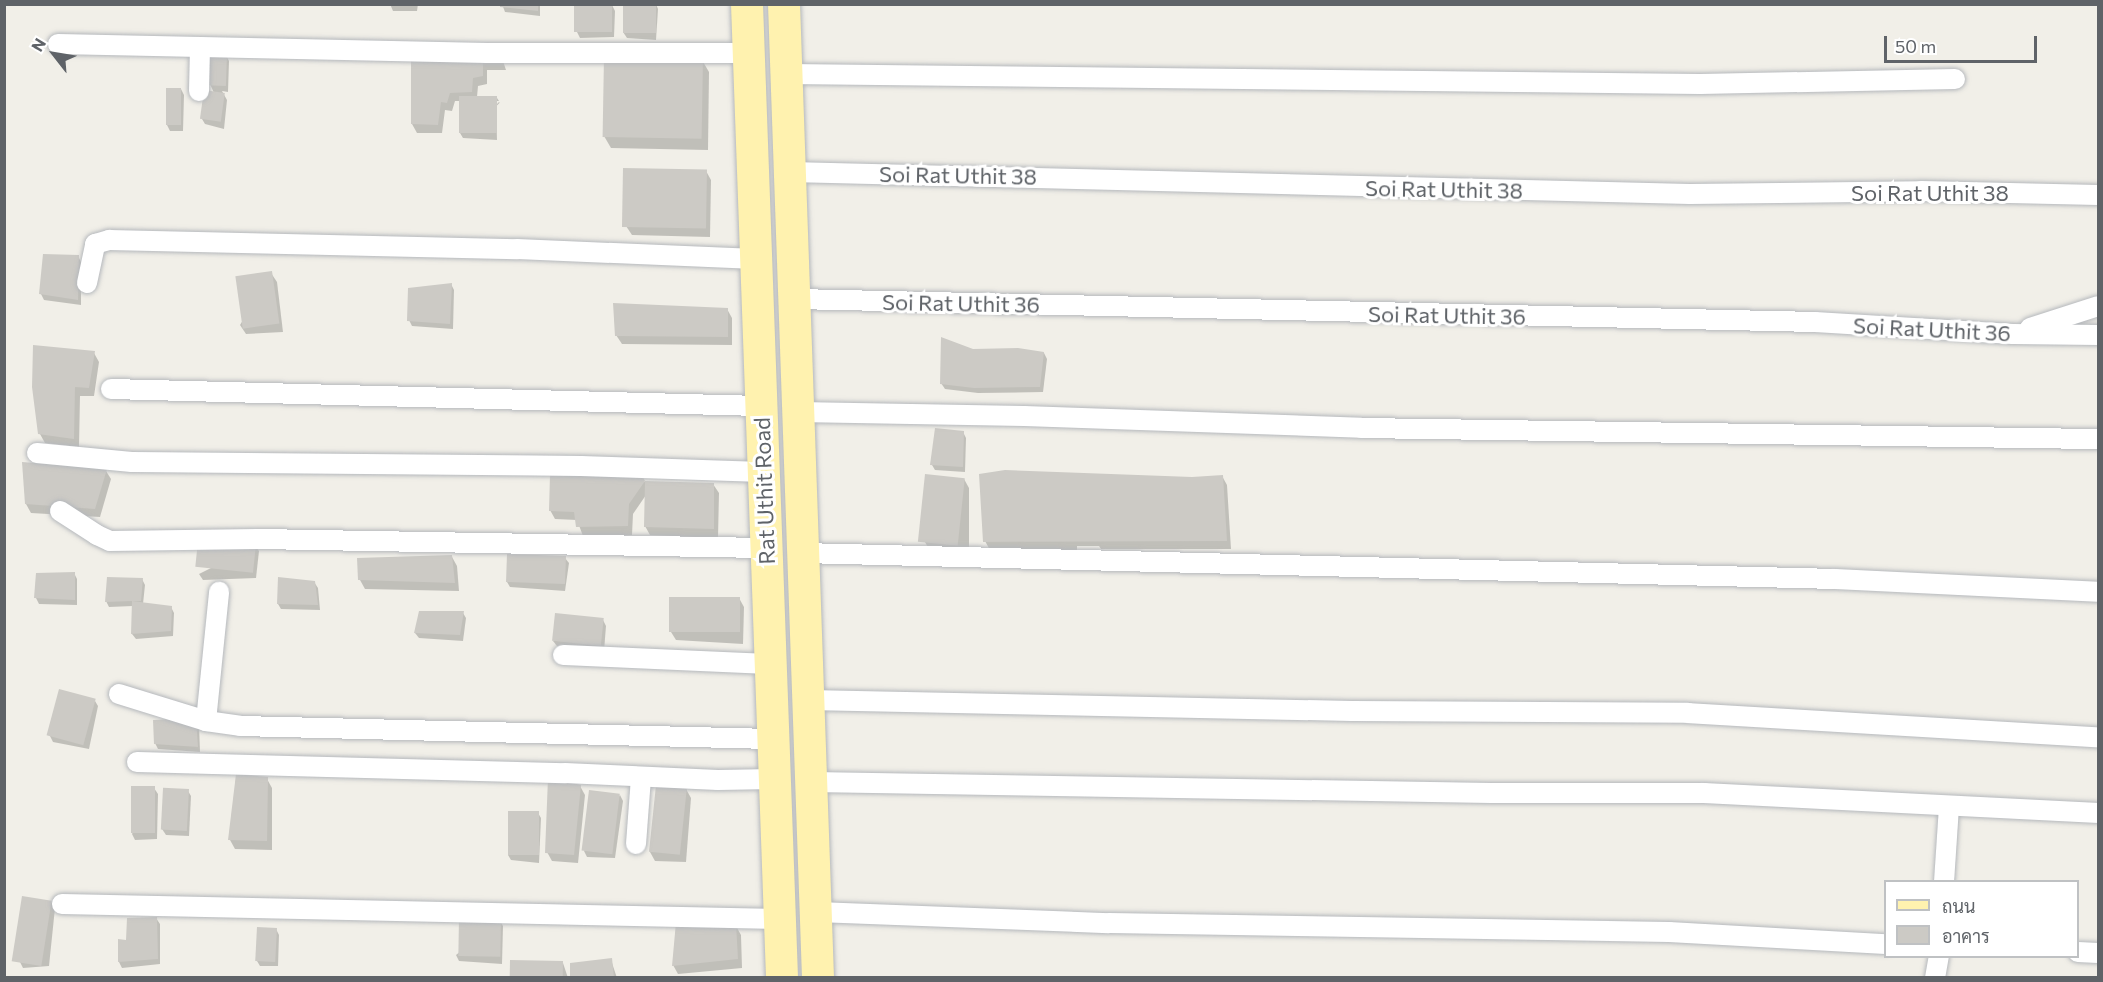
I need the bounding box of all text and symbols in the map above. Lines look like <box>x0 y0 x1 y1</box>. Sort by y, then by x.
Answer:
north arrow <box>24 24 84 84</box>
scale bar <box>1887 24 2040 62</box>
text: N <box>27 34 49 55</box>
text: 50 m <box>1895 35 1936 57</box>
street label: Soi Rat Uthit 38 <box>879 160 1037 190</box>
street label: Soi Rat Uthit 38 <box>1365 174 1523 204</box>
street label: Soi Rat Uthit 38 <box>1851 180 2009 206</box>
street label: Soi Rat Uthit 36 <box>882 288 1040 318</box>
street label: Soi Rat Uthit 36 <box>1368 300 1526 330</box>
street label: Soi Rat Uthit 36 <box>1853 312 2011 346</box>
street label: Rat Uthit Road <box>748 417 780 565</box>
legend <box>1884 880 2079 958</box>
text: ถนน <box>1942 895 1975 917</box>
text: อาคาร <box>1942 925 1990 947</box>

